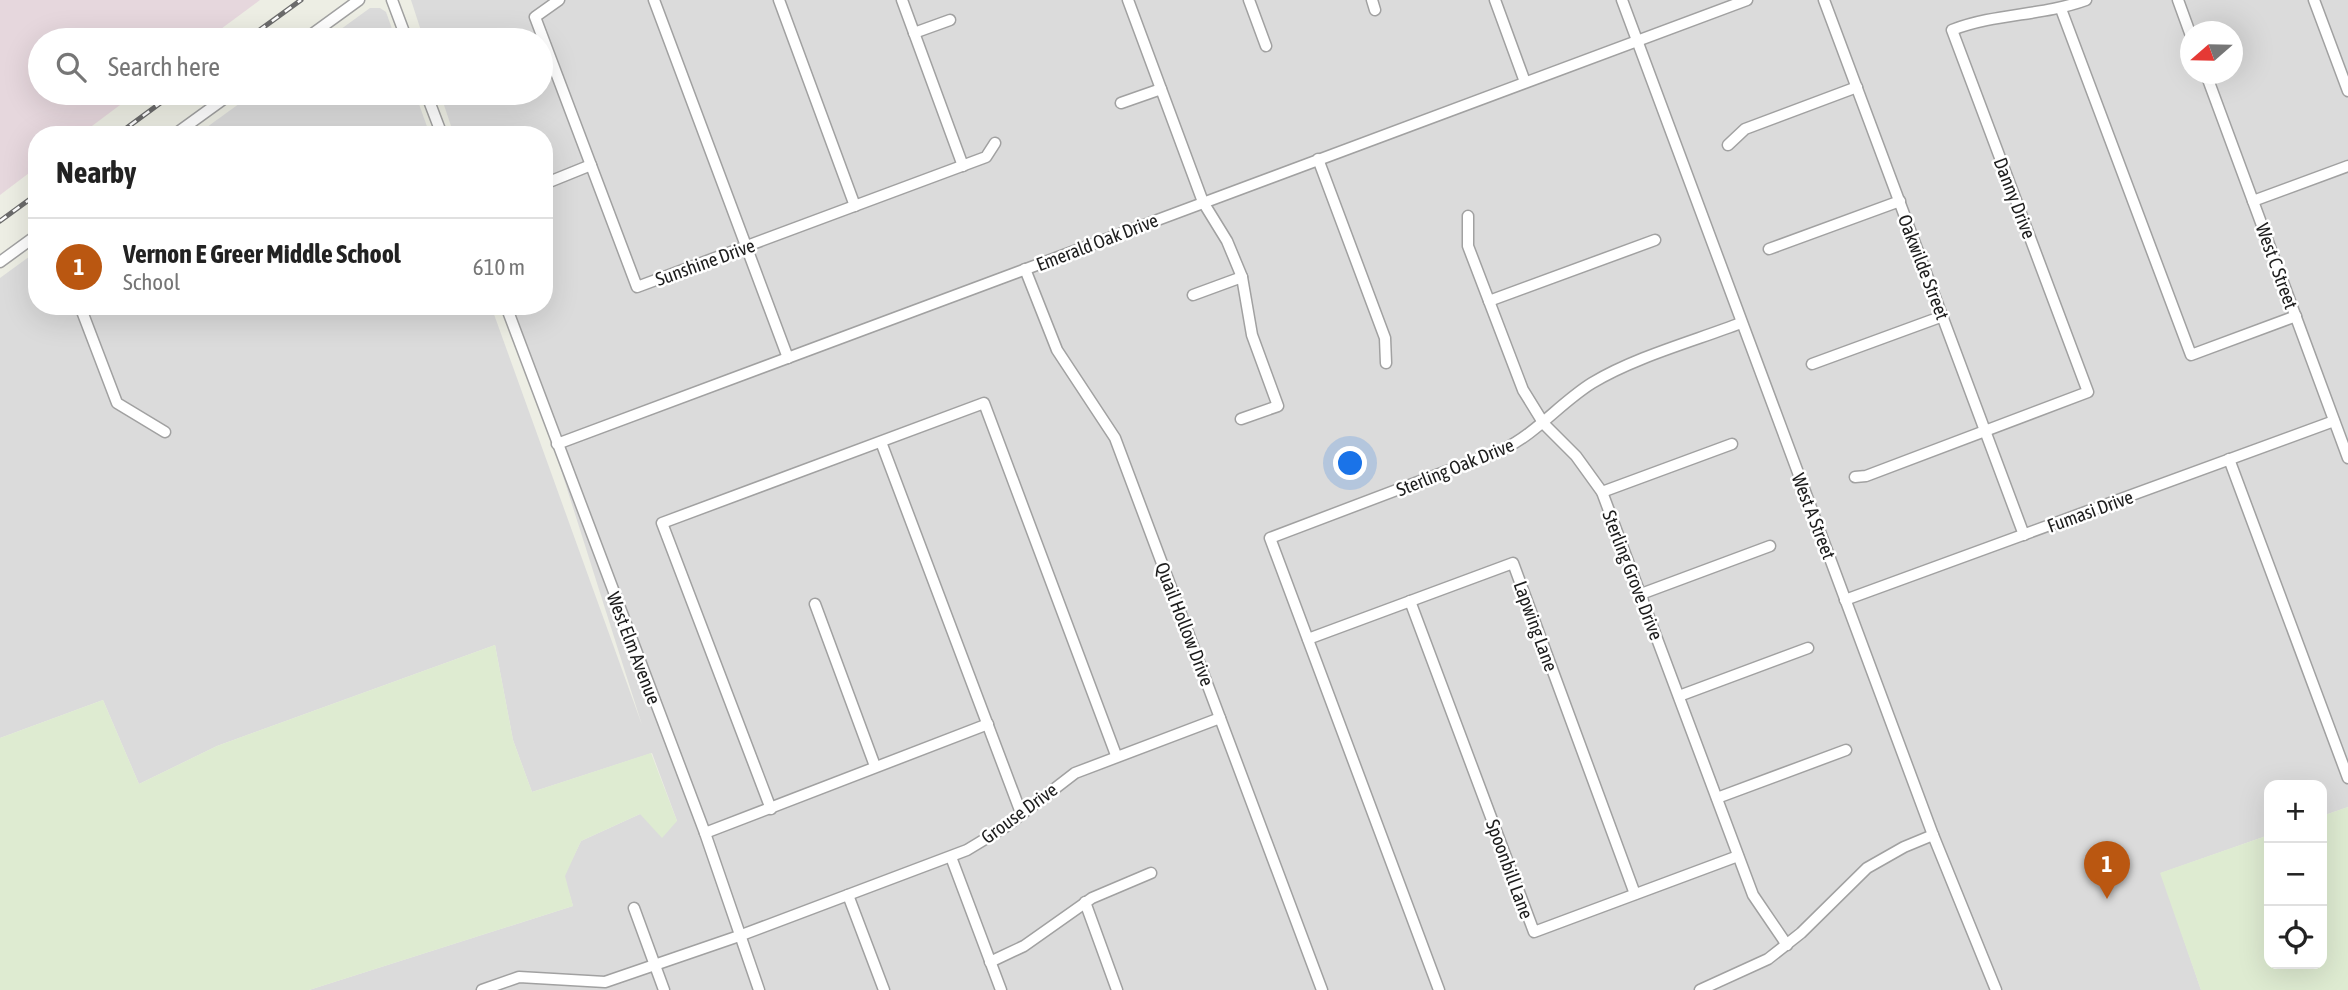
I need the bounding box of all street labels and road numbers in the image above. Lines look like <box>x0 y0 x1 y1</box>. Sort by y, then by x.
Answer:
street label: Danny Drive <box>1989 154 2041 242</box>
street label: Emerald Oak Drive <box>1033 209 1161 275</box>
street label: Oakwilde Street <box>1894 211 1954 323</box>
street label: West C Street <box>2251 220 2303 312</box>
street label: Sunshine Drive <box>652 234 758 290</box>
street label: Sterling Oak Drive <box>1393 433 1517 501</box>
street label: West A Street <box>1788 470 1840 562</box>
street label: Fumasi Drive <box>2044 485 2136 537</box>
street label: Sterling Grove Drive <box>1598 507 1668 643</box>
street label: Quail Hollow Drive <box>1151 559 1219 689</box>
street label: Lapwing Lane <box>1509 578 1563 674</box>
street label: West Elm Avenue <box>602 589 666 707</box>
street label: Grouse Drive <box>977 778 1061 848</box>
street label: Spoonbill Lane <box>1482 816 1538 922</box>

